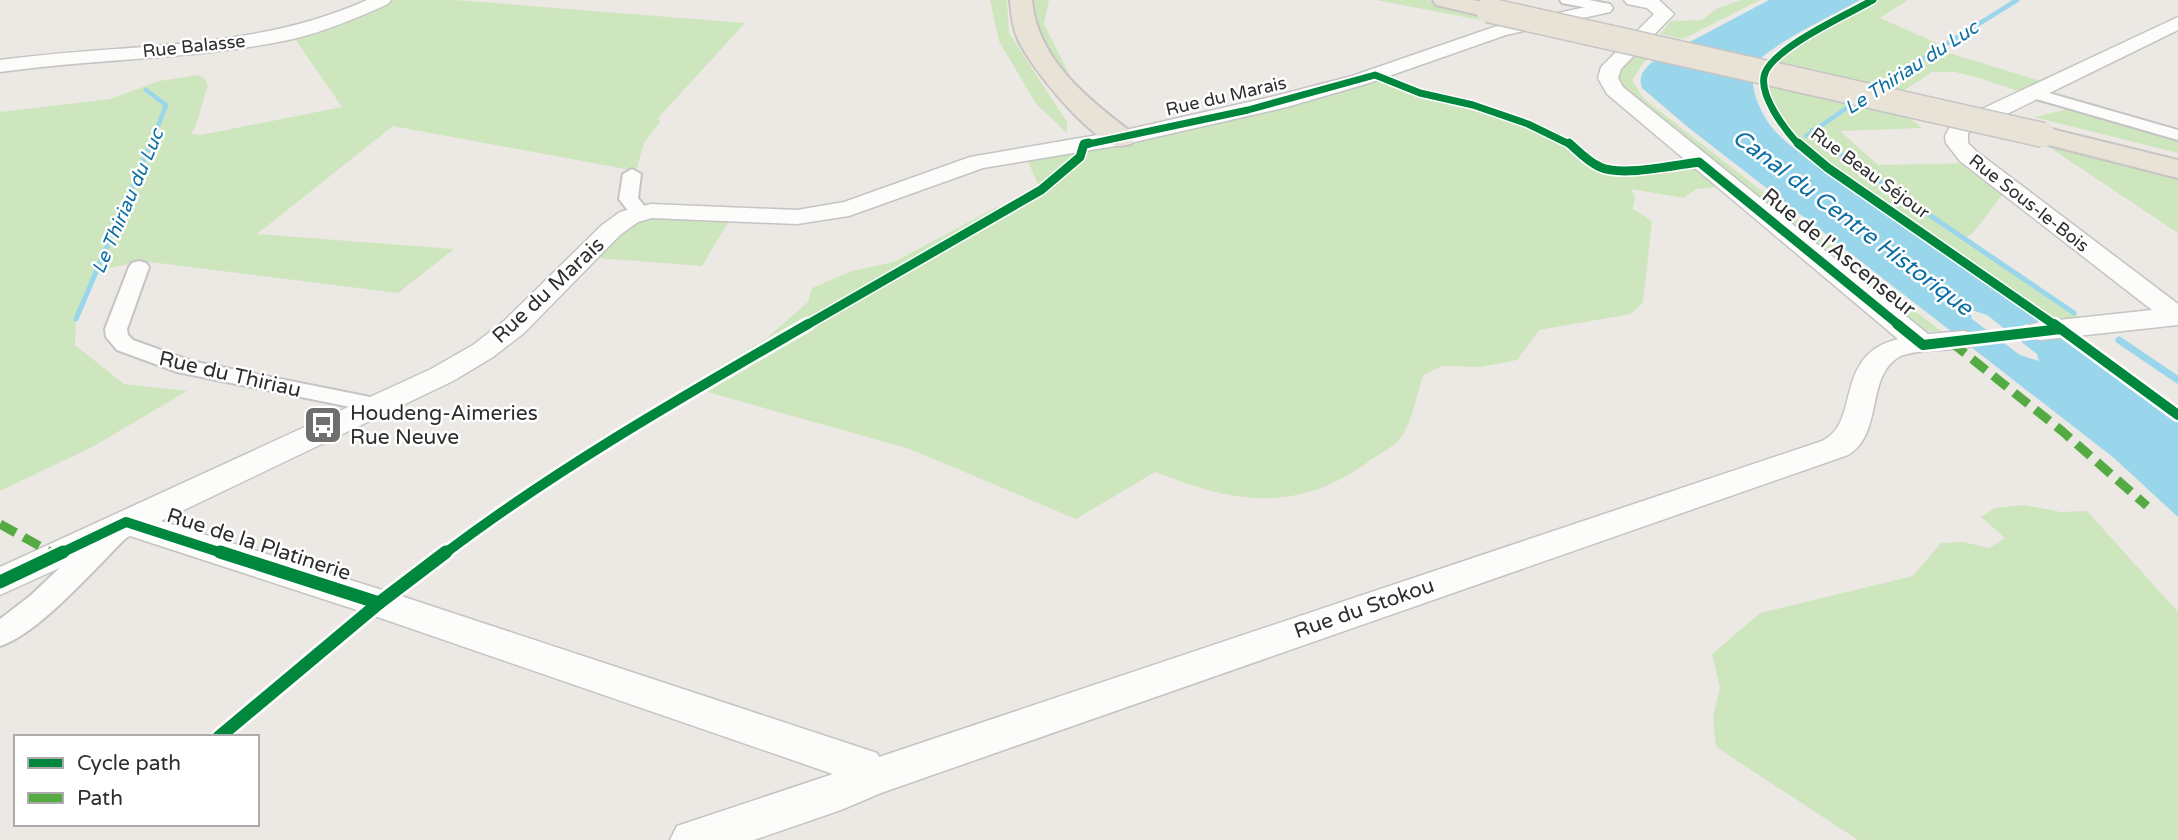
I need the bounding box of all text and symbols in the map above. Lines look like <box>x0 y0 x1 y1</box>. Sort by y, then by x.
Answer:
water label: Le Thiriau du Luc <box>1841 15 1984 119</box>
street label: Rue Balasse <box>141 30 247 62</box>
street label: Rue du Marais <box>1163 71 1289 121</box>
street label: Rue Beau Séjour <box>1806 122 1934 224</box>
water label: Canal du Centre Historique <box>1727 123 1979 323</box>
water label: Le Thiriau du Luc <box>88 124 169 277</box>
street label: Rue Sous-le-Bois <box>1965 149 2093 257</box>
street label: Rue de l'Ascenseur <box>1757 183 1920 322</box>
street label: Rue du Marais <box>487 232 609 349</box>
street label: Rue du Thiriau <box>156 346 303 403</box>
place label: Houdeng-Aimeries Rue Neuve <box>350 401 538 450</box>
bus stop icon: Houdeng-Aimeries Rue Neuve <box>302 404 344 446</box>
street label: Rue de la Platinerie <box>164 503 354 586</box>
street label: Rue du Stokou <box>1291 573 1438 644</box>
legend <box>14 735 259 826</box>
text: Cycle path <box>77 751 181 776</box>
text: Path <box>77 786 123 811</box>

